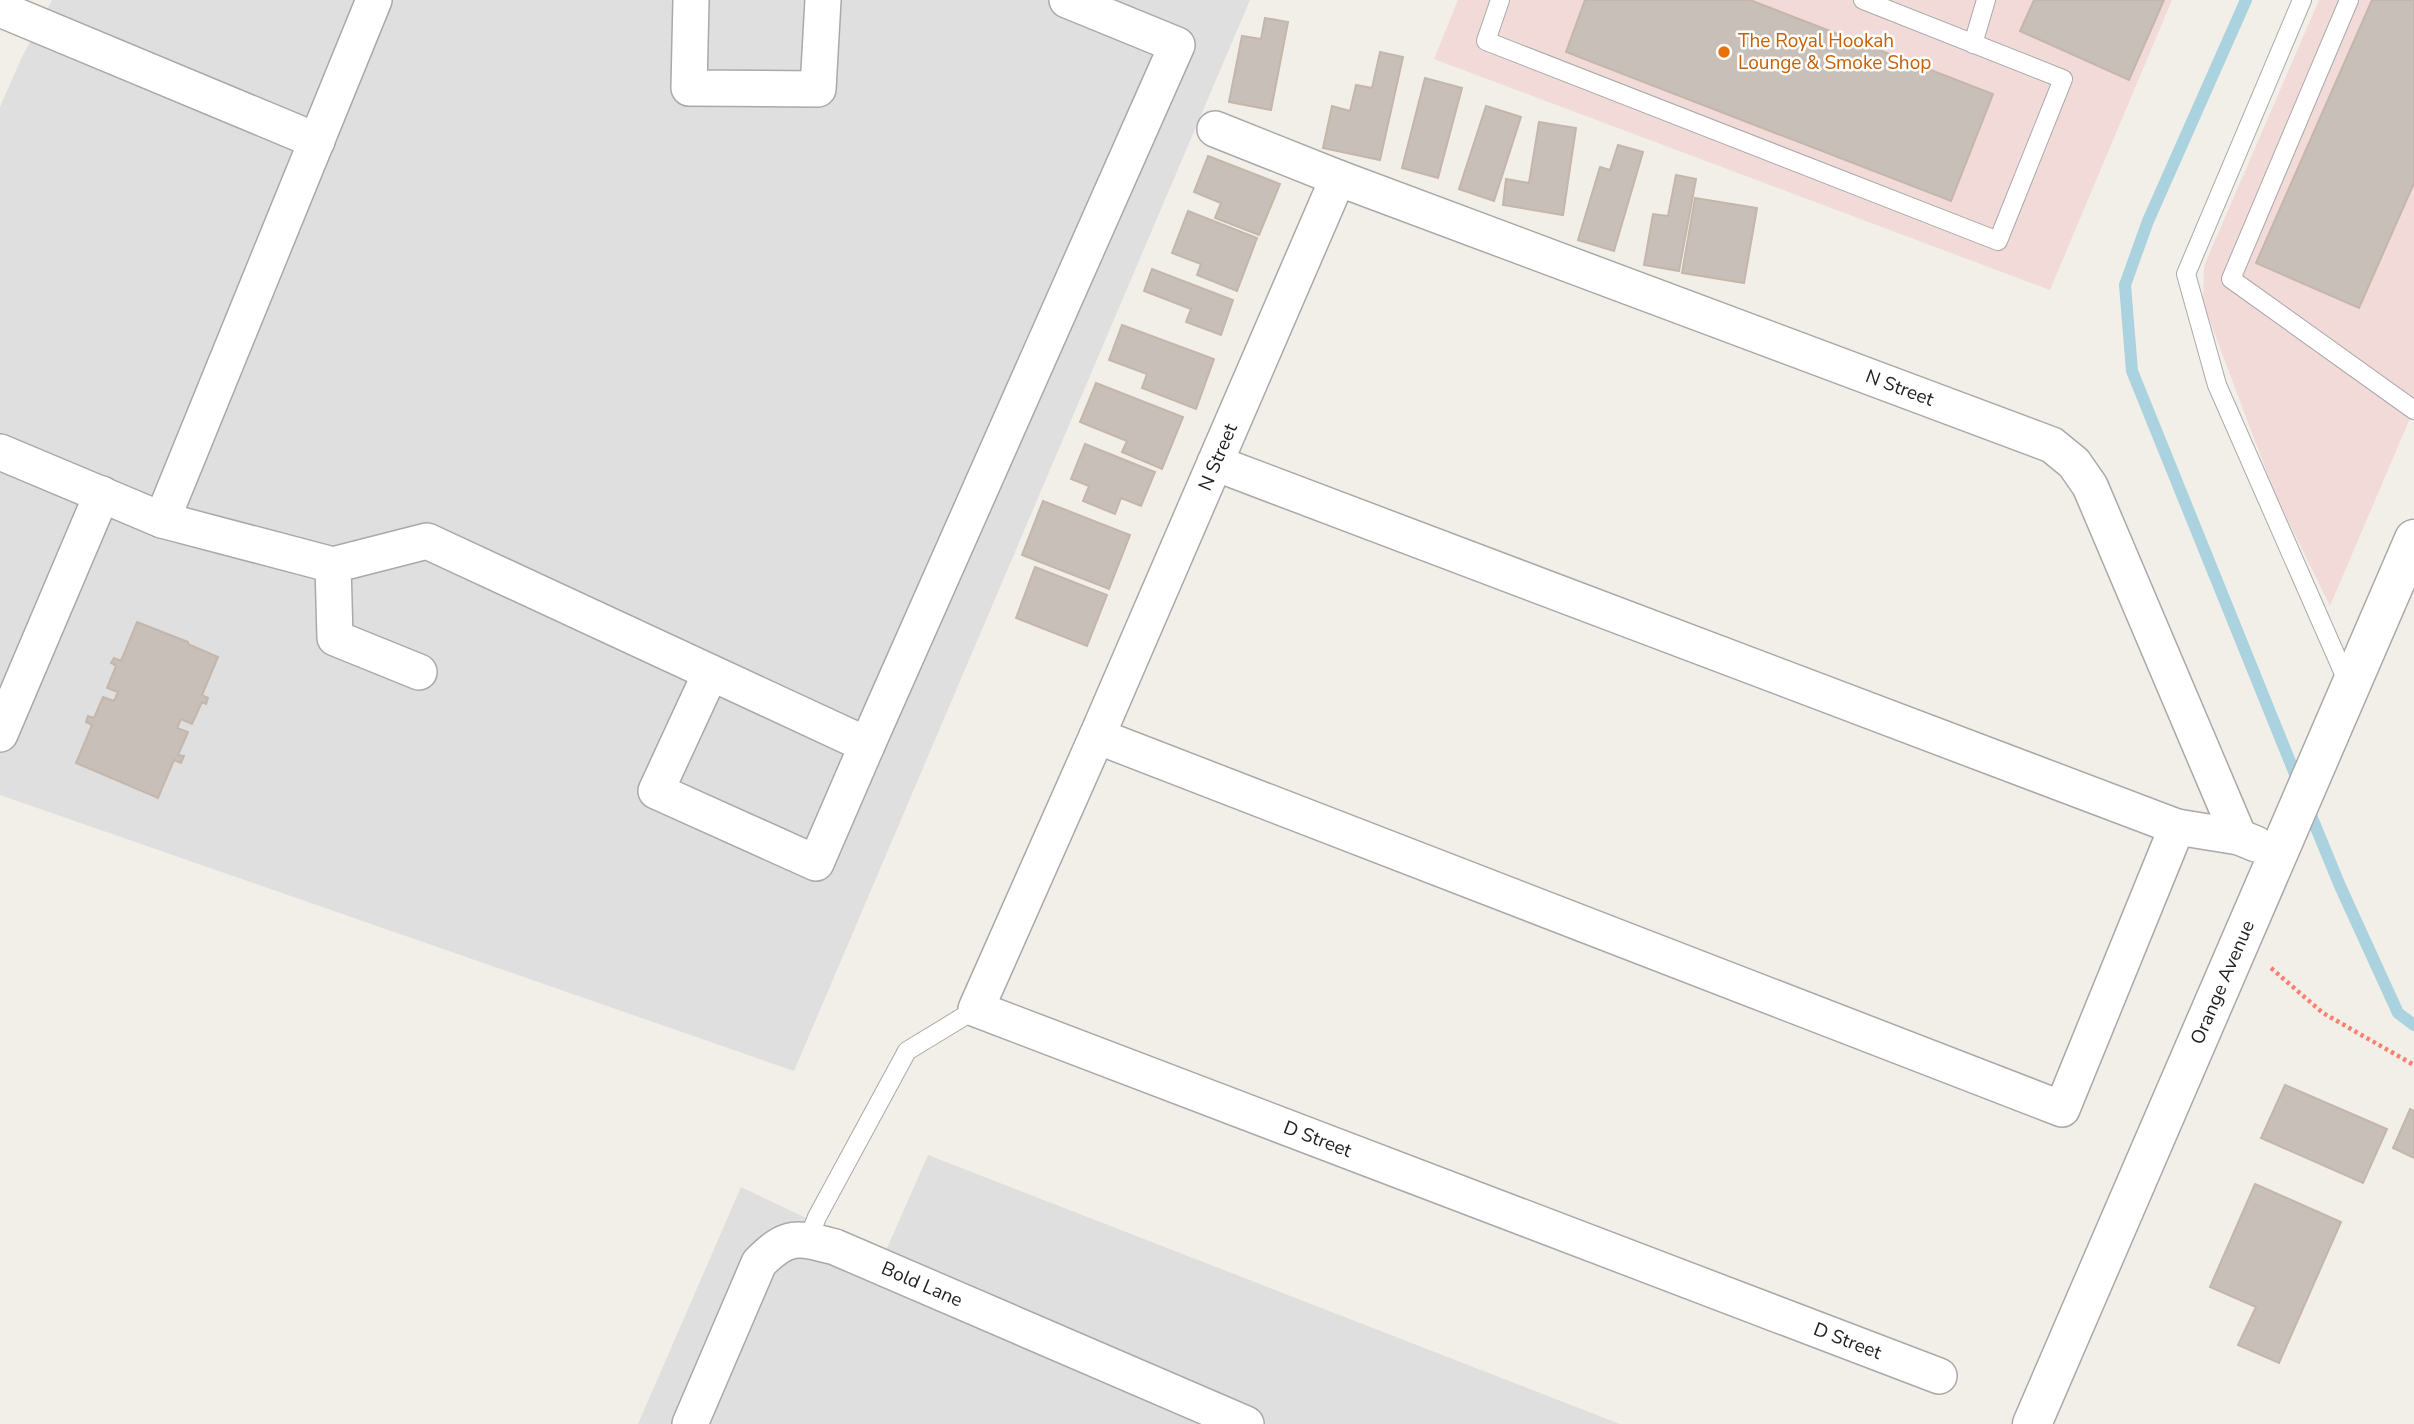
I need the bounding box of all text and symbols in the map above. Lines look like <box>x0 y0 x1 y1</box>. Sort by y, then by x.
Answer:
place label: The Royal Hookah Lounge & Smoke Shop <box>1738 28 1931 76</box>
marker: The Royal Hookah Lounge & Smoke Shop <box>1716 44 1732 60</box>
street label: N Street <box>1862 363 1938 413</box>
street label: N Street <box>1192 419 1244 495</box>
street label: Orange Avenue <box>2184 916 2261 1049</box>
street label: D Street <box>1280 1114 1356 1164</box>
street label: Bold Lane <box>877 1255 967 1313</box>
street label: D Street <box>1810 1316 1885 1366</box>

